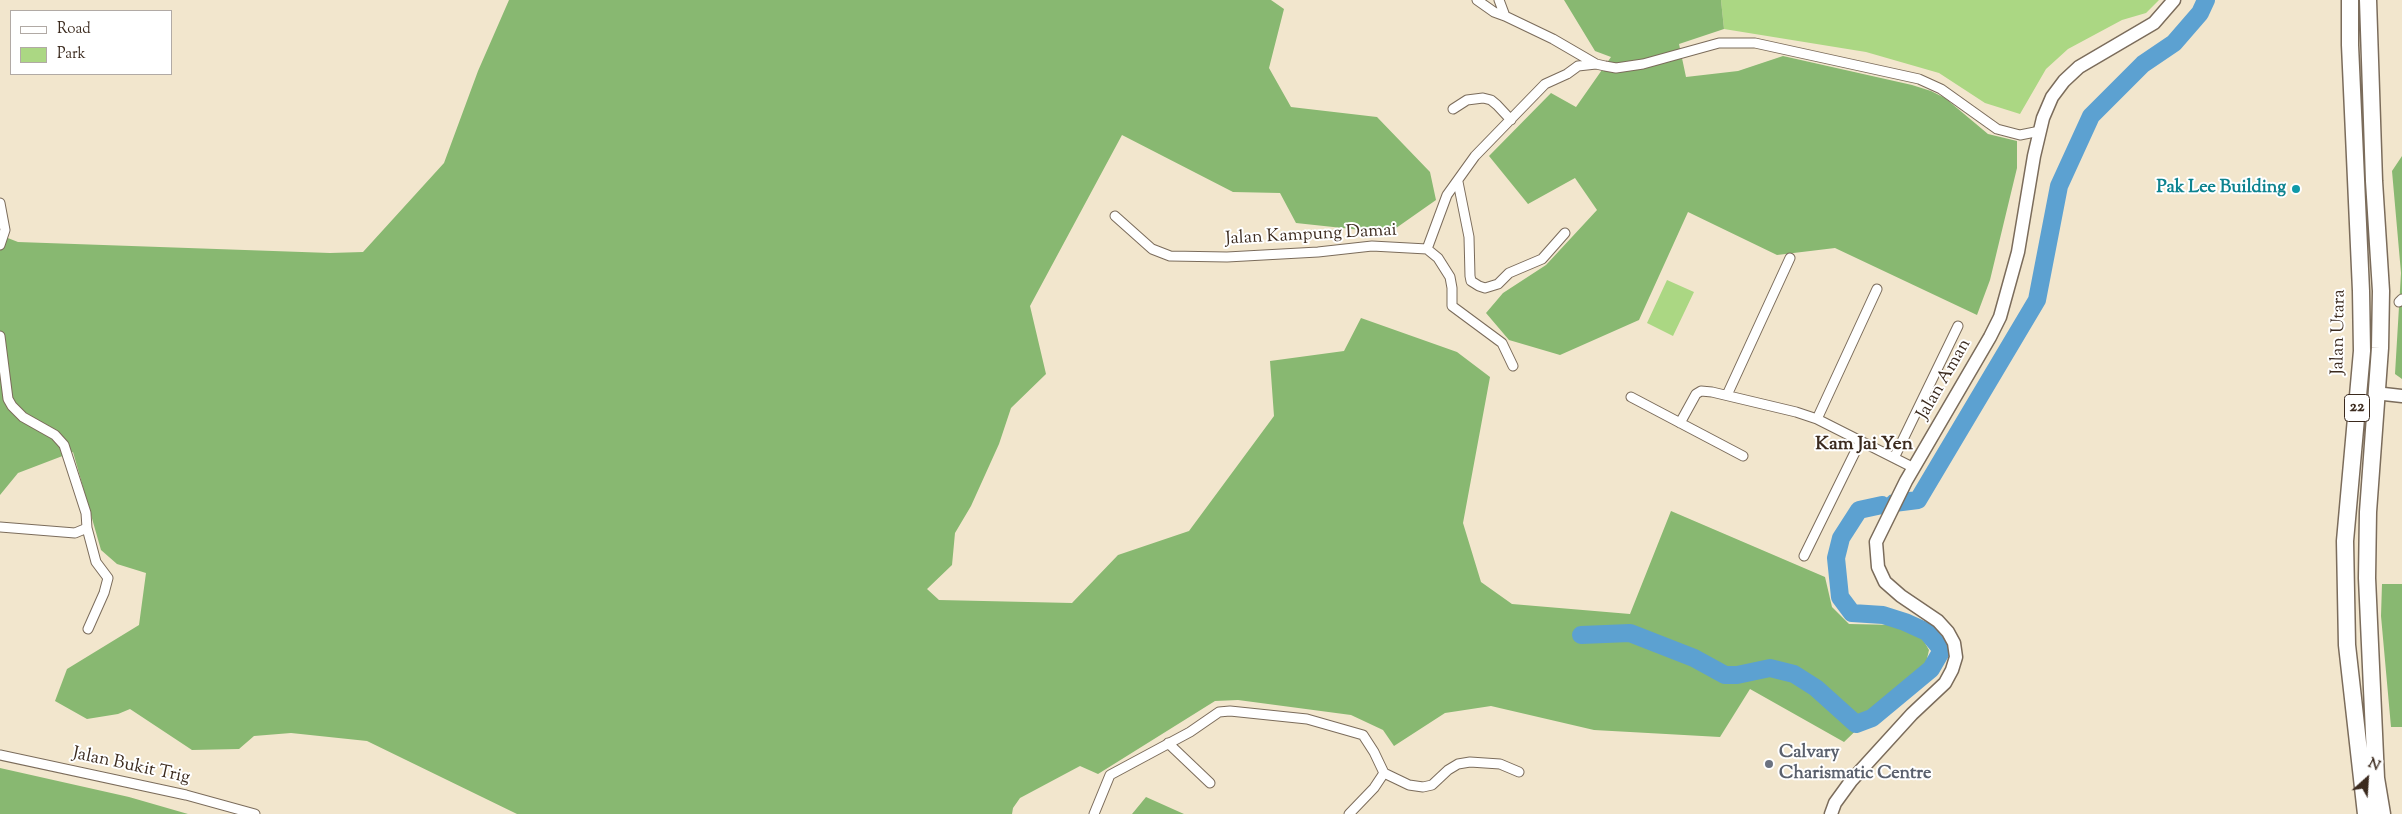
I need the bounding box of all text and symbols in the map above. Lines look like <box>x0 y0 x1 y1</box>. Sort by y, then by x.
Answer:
legend <box>10 10 172 75</box>
text: Road <box>57 19 91 40</box>
text: Park <box>57 44 86 65</box>
place label: Pak Lee Building <box>2157 178 2286 200</box>
marker: Pak Lee Building <box>2290 183 2302 195</box>
street label: Jalan Kampung Damai <box>1225 221 1397 251</box>
street label: Jalan Utara <box>2328 289 2352 375</box>
street label: Jalan Aman <box>1913 336 1977 424</box>
road number: 22 <box>2344 394 2370 422</box>
district label: Kam Jai Yen <box>1815 435 1913 457</box>
place label: Calvary Charismatic Centre <box>1779 743 1931 786</box>
street label: Jalan Bukit Trig <box>70 744 192 790</box>
north arrow <box>2342 754 2392 804</box>
text: N <box>2364 754 2383 777</box>
marker: Calvary Charismatic Centre <box>1763 758 1775 770</box>

